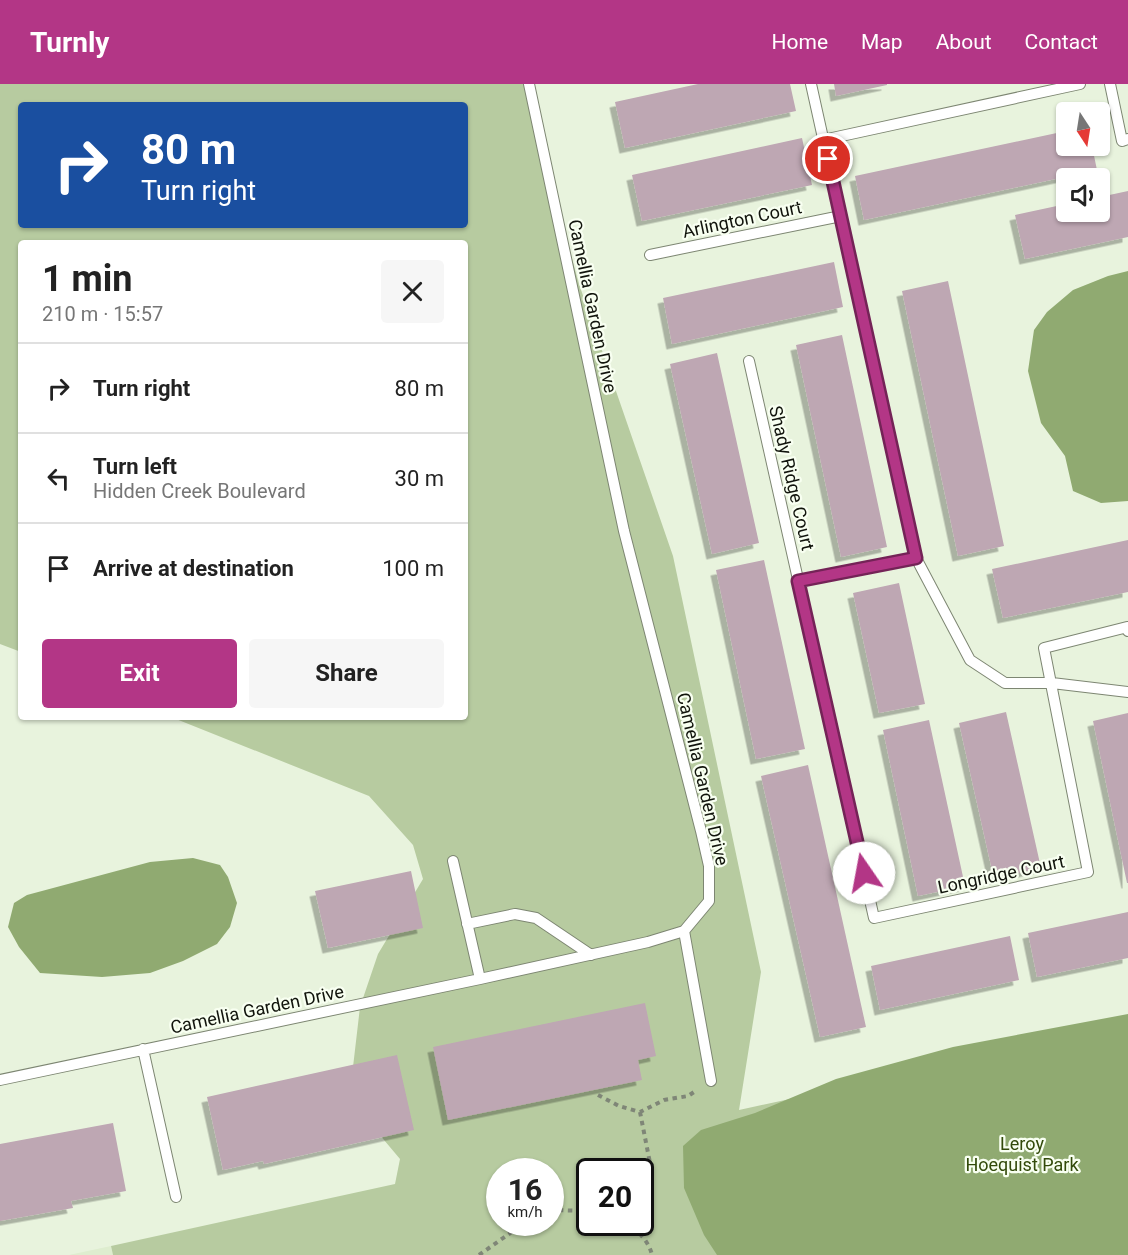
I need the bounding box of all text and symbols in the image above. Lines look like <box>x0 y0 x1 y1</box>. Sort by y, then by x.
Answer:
text: Turnly <box>30 26 109 59</box>
text: Home <box>772 30 828 54</box>
text: Map <box>861 30 903 54</box>
text: About <box>936 30 992 54</box>
text: Contact <box>1025 30 1098 54</box>
north arrow <box>1056 102 1110 156</box>
map controls <box>1056 102 1110 222</box>
text: 80 m <box>141 125 236 174</box>
icon: right <box>42 126 120 204</box>
pin <box>802 133 853 184</box>
icon: arrive <box>811 142 844 175</box>
button: sound <box>1056 168 1110 222</box>
text: Turn right <box>141 175 256 207</box>
street label: Arlington Court <box>680 196 804 242</box>
street label: Camellia Garden Drive <box>564 217 622 395</box>
text: 1 min <box>42 258 133 300</box>
button: close <box>381 260 444 323</box>
text: 210 m · 15:57 <box>42 302 163 326</box>
icon: right <box>42 372 75 405</box>
text: Turn right <box>93 376 190 401</box>
text: 80 m <box>395 376 444 401</box>
street label: Shady Ridge Court <box>765 404 819 552</box>
text: Turn left <box>93 454 177 479</box>
icon: left <box>42 462 75 495</box>
text: 30 m <box>395 466 444 491</box>
text: Hidden Creek Boulevard <box>93 479 306 503</box>
icon: arrive <box>42 552 75 585</box>
text: Arrive at destination <box>93 556 294 581</box>
text: 100 m <box>382 556 444 581</box>
button: Exit <box>42 639 237 708</box>
button: Share <box>249 639 444 708</box>
street label: Camellia Garden Drive <box>673 691 733 867</box>
position arrow <box>832 841 896 905</box>
street label: Longridge Court <box>936 850 1066 898</box>
street label: Camellia Garden Drive <box>168 980 346 1038</box>
park label: Leroy Hoequist Park <box>965 1133 1079 1175</box>
speed limit sign: 20 <box>576 1158 654 1236</box>
text: 16 <box>508 1172 542 1207</box>
text: km/h <box>507 1203 543 1221</box>

